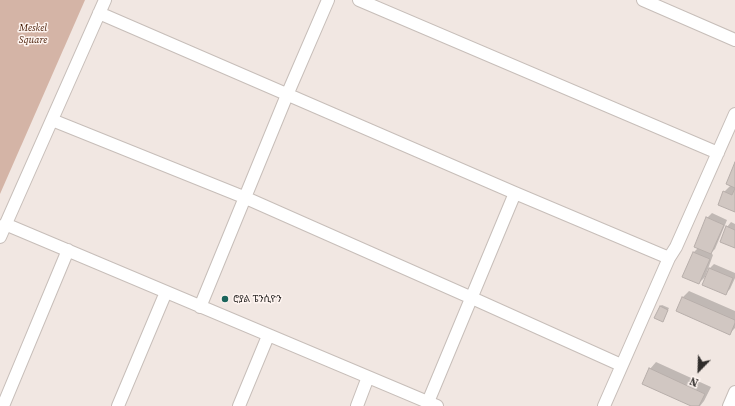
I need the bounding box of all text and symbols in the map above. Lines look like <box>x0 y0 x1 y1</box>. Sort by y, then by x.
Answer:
park label: Meskel Square <box>19 22 47 46</box>
place label: ሮያል ፔንሲዮን <box>233 293 282 305</box>
marker: ሮያል ፔንሲዮን <box>220 294 230 304</box>
north arrow <box>679 350 719 390</box>
text: N <box>688 373 701 390</box>

